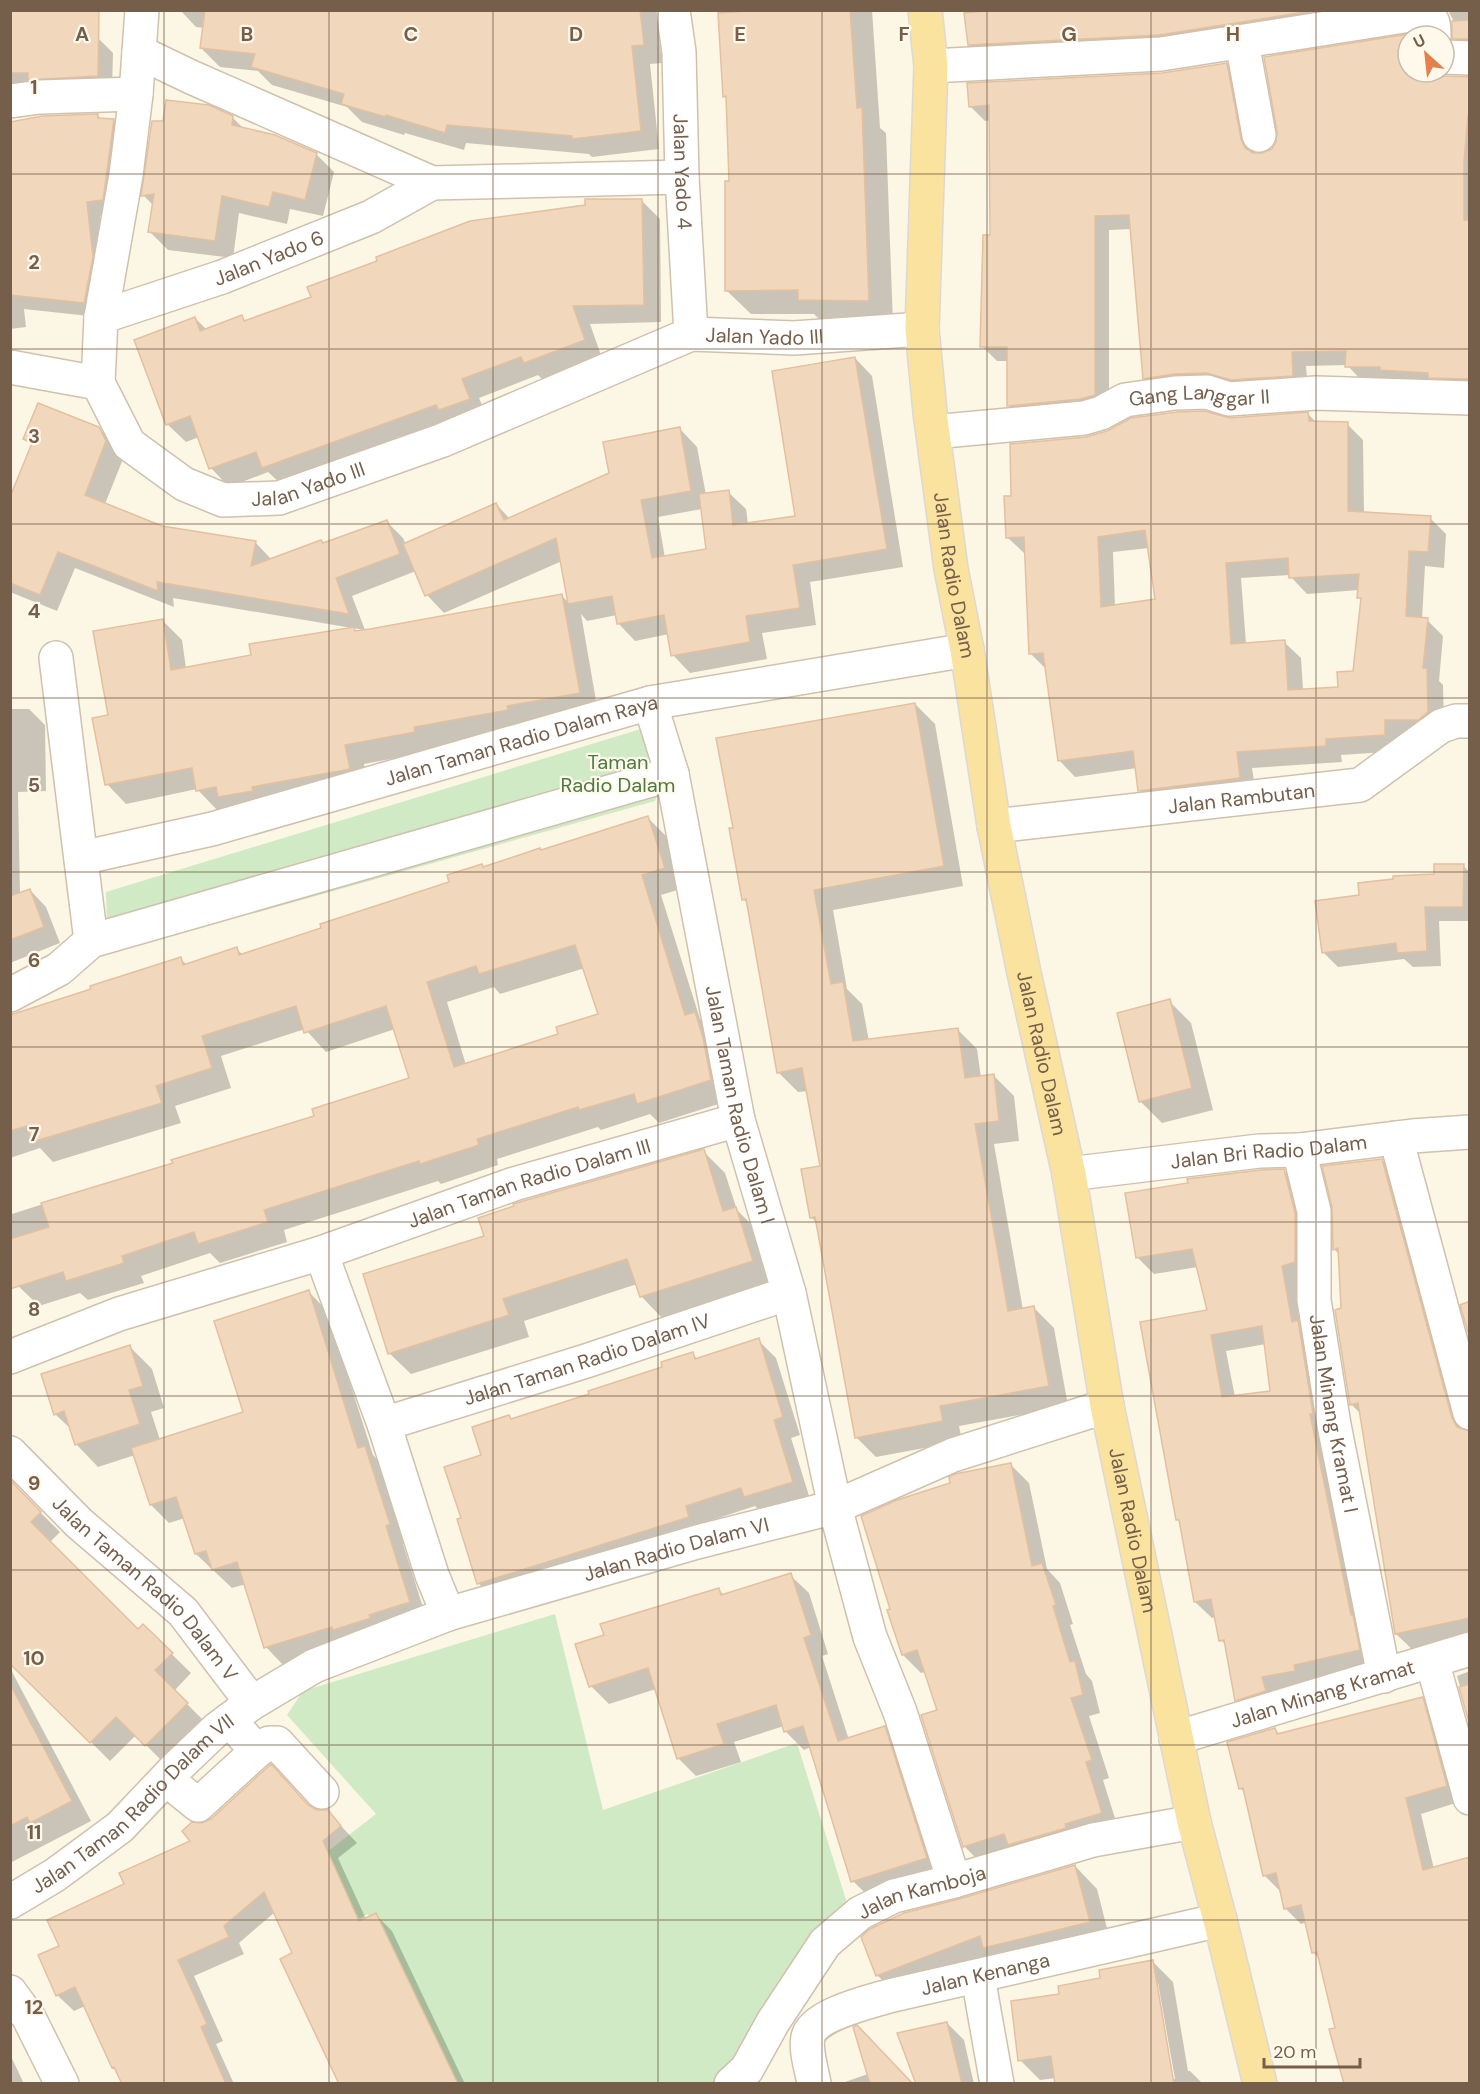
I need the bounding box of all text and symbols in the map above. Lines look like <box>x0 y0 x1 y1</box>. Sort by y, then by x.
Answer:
text: A <box>75 21 89 47</box>
text: B <box>241 21 253 47</box>
text: C <box>404 21 418 47</box>
text: D <box>569 21 583 47</box>
text: E <box>734 21 746 47</box>
text: F <box>898 21 910 47</box>
text: G <box>1061 21 1077 47</box>
text: H <box>1226 21 1240 47</box>
north arrow <box>1396 24 1456 84</box>
text: U <box>1410 29 1429 53</box>
text: 1 <box>30 74 38 100</box>
street label: Jalan Yado 4 <box>667 113 698 230</box>
street label: Jalan Yado 6 <box>211 224 328 292</box>
text: 2 <box>28 249 40 275</box>
street label: Jalan Yado III <box>705 322 824 351</box>
street label: Gang Langgar II <box>1127 379 1271 412</box>
text: 3 <box>28 423 40 449</box>
street label: Jalan Yado III <box>251 456 368 512</box>
street label: Jalan Radio Dalam <box>928 491 981 661</box>
text: 4 <box>28 598 41 624</box>
street label: Jalan Taman Radio Dalam Raya <box>382 690 660 792</box>
park label: Taman Radio Dalam <box>561 750 675 797</box>
text: 5 <box>28 772 40 798</box>
street label: Jalan Rambutan <box>1167 777 1316 819</box>
text: 6 <box>28 947 40 973</box>
street label: Jalan Radio Dalam <box>1011 968 1073 1138</box>
street label: Jalan Taman Radio Dalam I <box>700 983 781 1227</box>
text: 7 <box>29 1121 40 1147</box>
street label: Jalan Bri Radio Dalam <box>1169 1129 1368 1175</box>
street label: Jalan Taman Radio Dalam III <box>404 1133 654 1234</box>
text: 8 <box>28 1296 40 1322</box>
street label: Jalan Taman Radio Dalam IV <box>461 1307 714 1411</box>
street label: Jalan Minang Kramat I <box>1303 1312 1364 1515</box>
street label: Jalan Radio Dalam <box>1103 1445 1163 1615</box>
text: 9 <box>28 1470 40 1496</box>
street label: Jalan Taman Radio Dalam V <box>47 1491 244 1686</box>
street label: Jalan Radio Dalam VI <box>580 1511 772 1587</box>
text: 10 <box>23 1645 45 1671</box>
street label: Jalan Minang Kramat <box>1227 1653 1418 1734</box>
street label: Jalan Taman Radio Dalam VII <box>26 1708 239 1899</box>
text: 11 <box>27 1819 41 1845</box>
street label: Jalan Kamboja <box>853 1859 989 1925</box>
street label: Jalan Kenanga <box>918 1947 1052 2001</box>
text: 12 <box>25 1994 43 2020</box>
scale bar <box>1264 2031 1360 2069</box>
text: 20 m <box>1273 2040 1316 2064</box>

